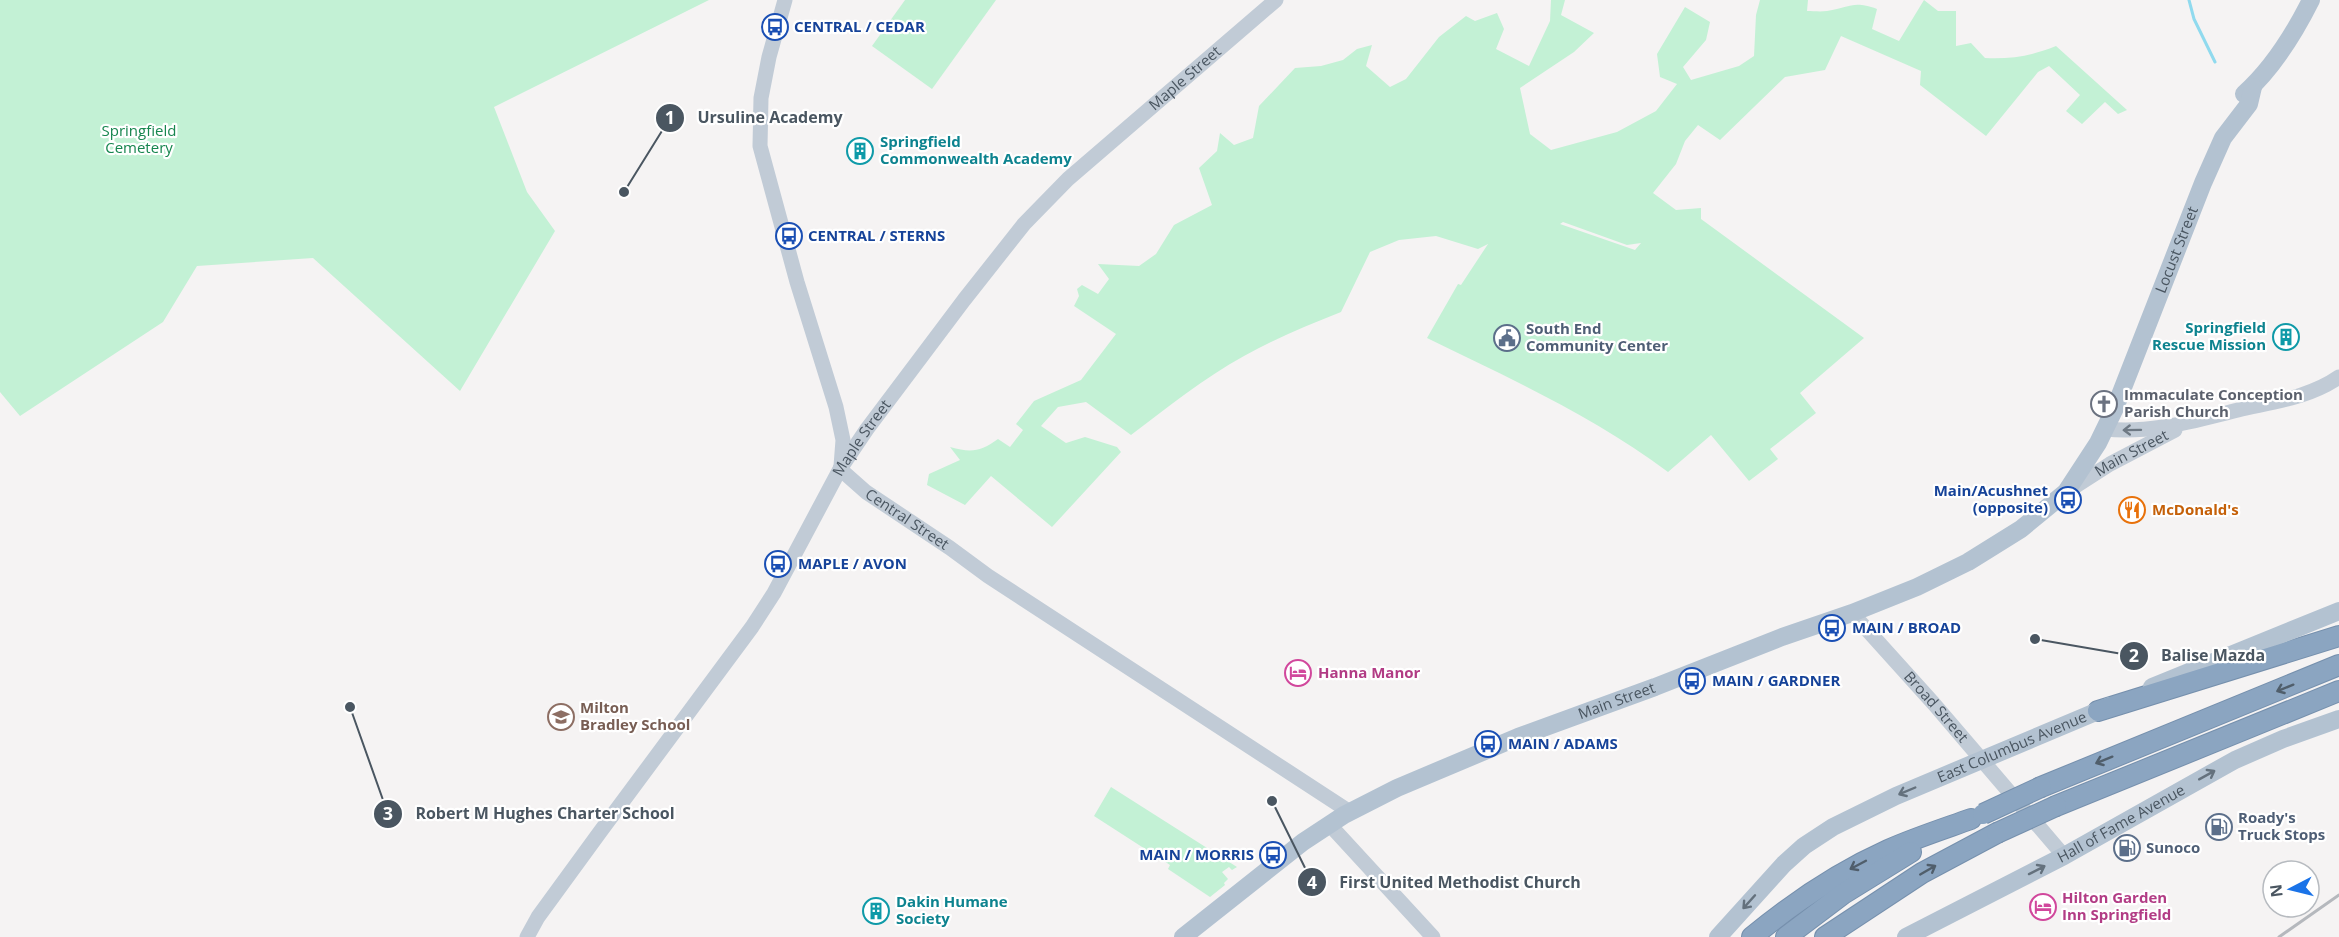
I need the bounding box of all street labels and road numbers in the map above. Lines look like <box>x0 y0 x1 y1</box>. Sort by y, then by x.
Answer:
street label: Maple Street <box>1144 41 1225 114</box>
street label: Locust Street <box>2150 203 2202 296</box>
street label: Maple Street <box>827 395 895 479</box>
street label: Main Street <box>2090 424 2171 480</box>
street label: Central Street <box>862 483 953 554</box>
street label: Broad Street <box>1900 666 1973 746</box>
street label: Main Street <box>1575 677 1658 723</box>
street label: East Columbus Avenue <box>1934 706 2089 787</box>
street label: Hall of Fame Avenue <box>2053 779 2188 867</box>

